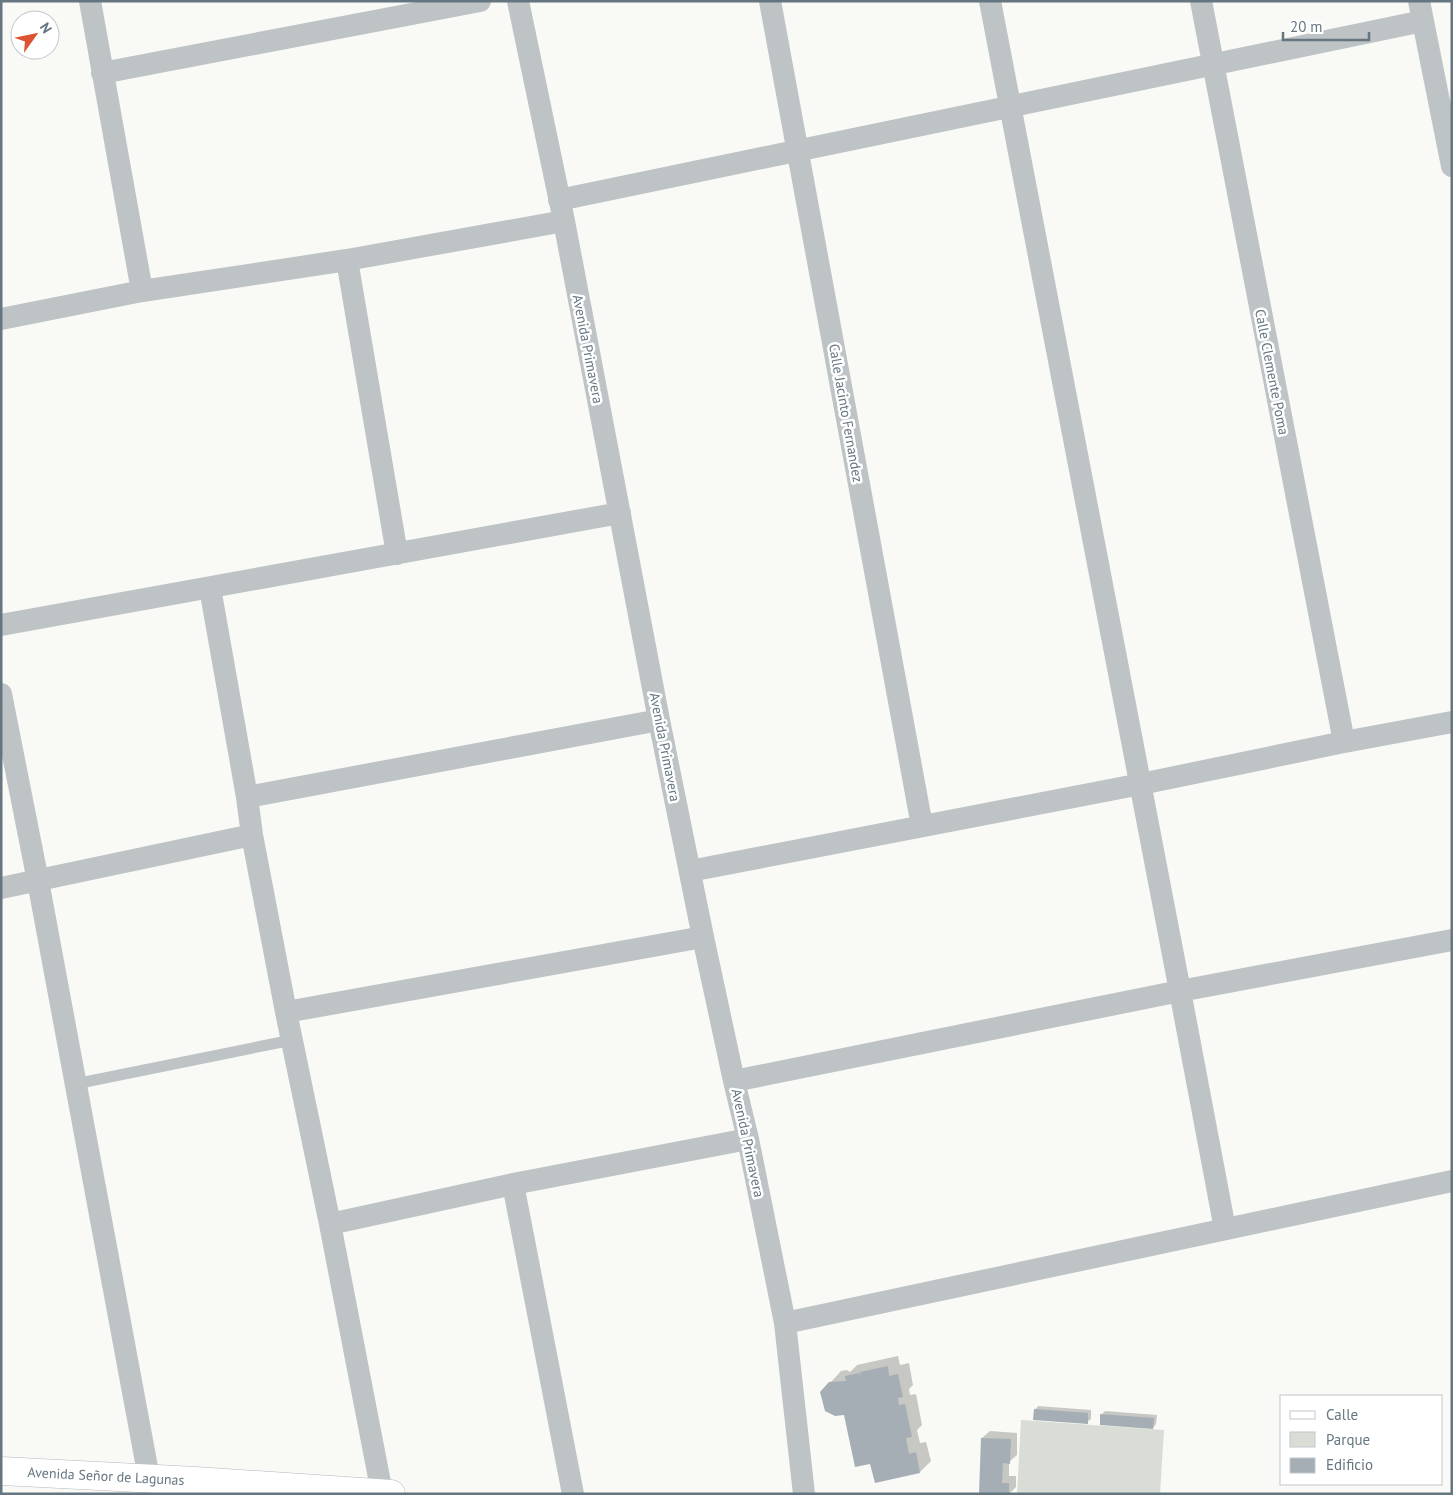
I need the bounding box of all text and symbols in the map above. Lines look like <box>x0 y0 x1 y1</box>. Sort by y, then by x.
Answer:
north arrow <box>10 10 60 60</box>
scale bar <box>1283 10 1369 42</box>
text: 20 m <box>1290 17 1323 36</box>
text: N <box>36 19 56 37</box>
street label: Avenida Primavera <box>569 293 607 405</box>
street label: Calle Clemente Poma <box>1251 308 1293 436</box>
street label: Calle Jacinto Fernandez <box>825 342 867 484</box>
street label: Avenida Primavera <box>646 691 684 803</box>
street label: Avenida Primavera <box>728 1087 768 1199</box>
legend <box>1280 1395 1443 1485</box>
text: Calle <box>1326 1405 1358 1424</box>
text: Parque <box>1326 1430 1370 1449</box>
text: Edificio <box>1326 1455 1373 1474</box>
street label: Avenida Señor de Lagunas <box>27 1463 185 1489</box>

